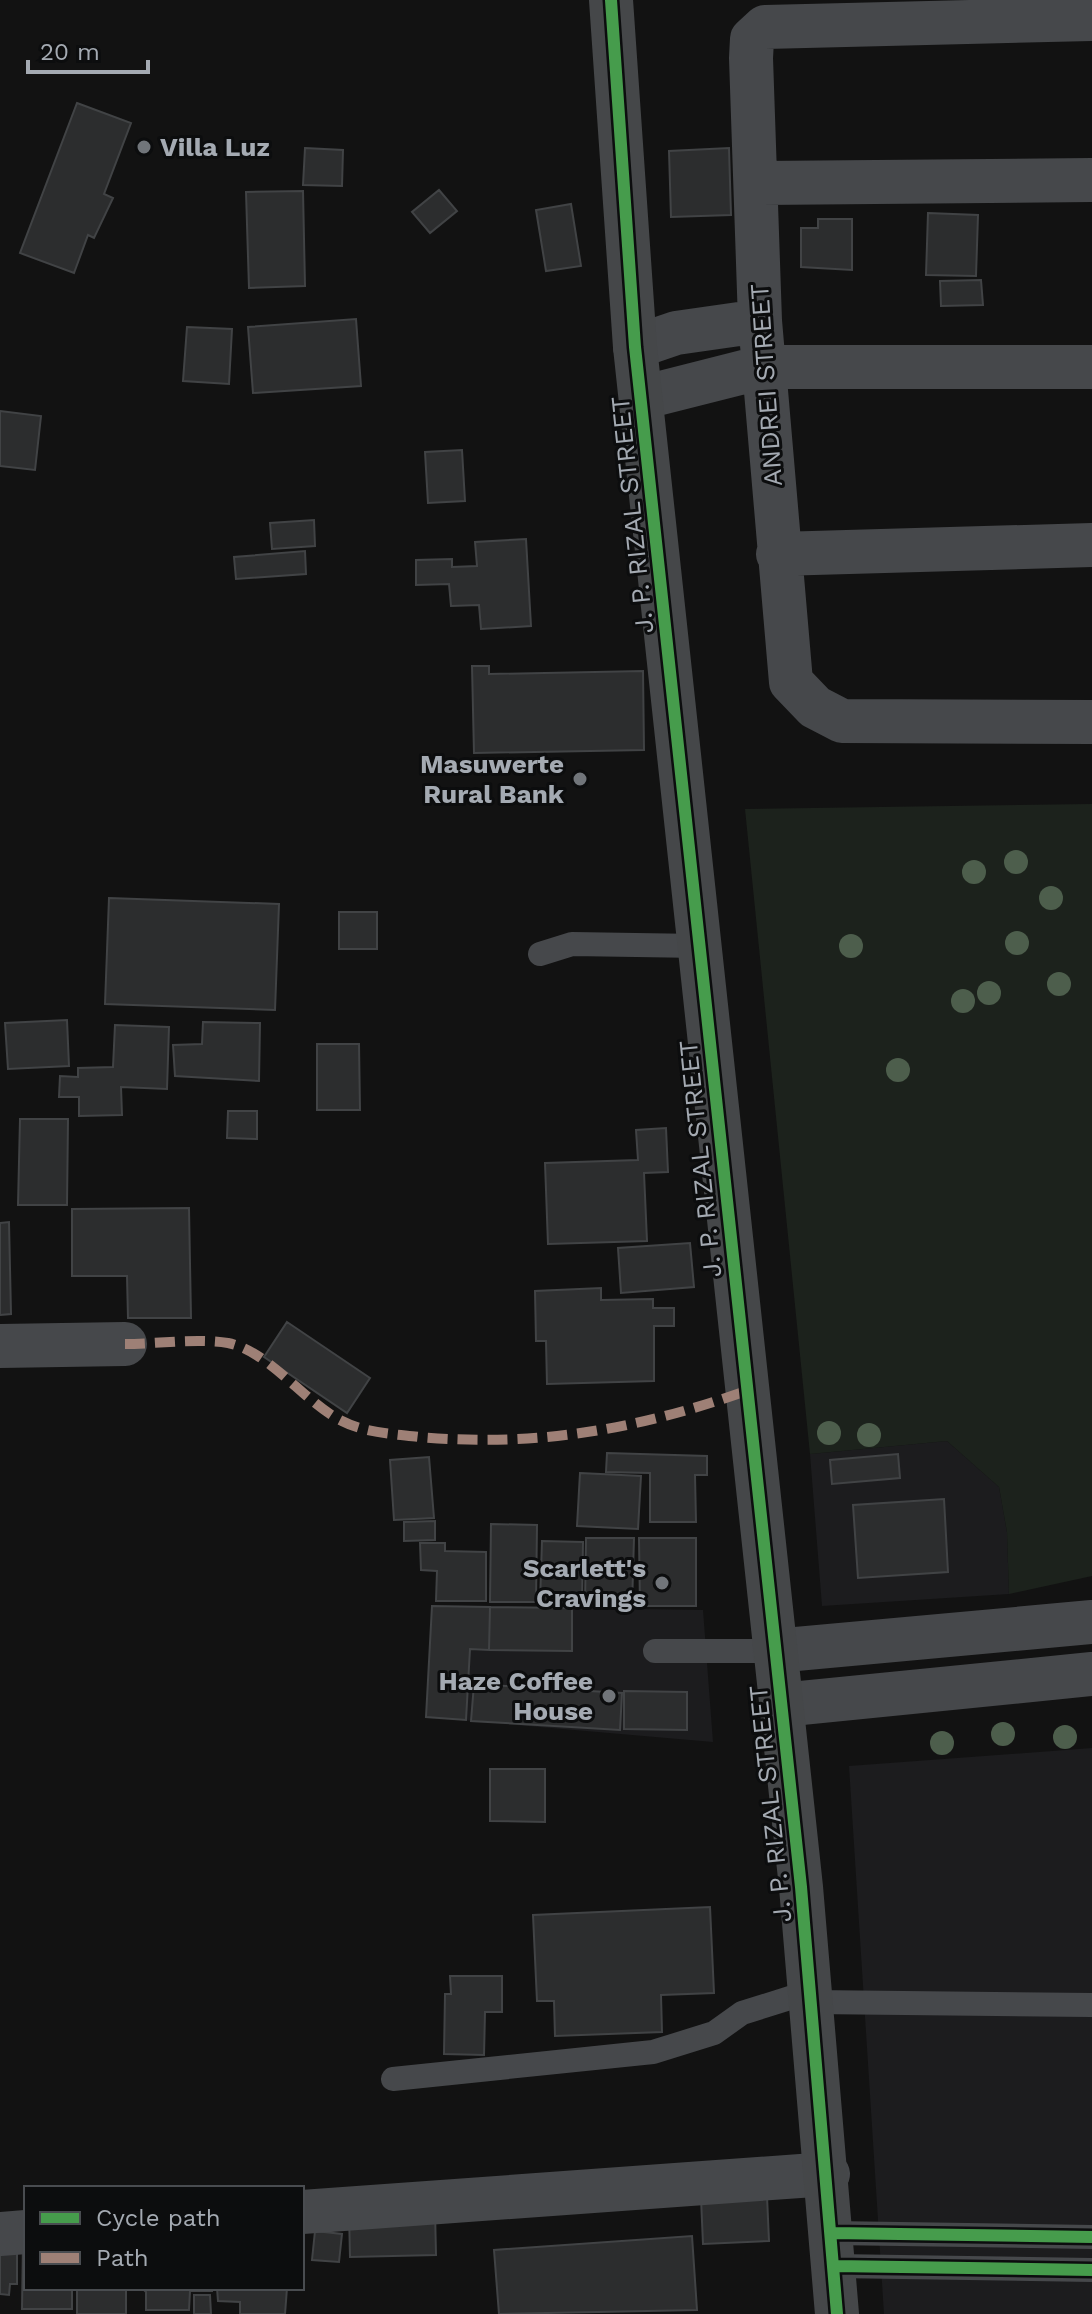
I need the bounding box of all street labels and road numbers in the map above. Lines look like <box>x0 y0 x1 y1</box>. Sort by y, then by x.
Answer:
street label: ANDREI STREET <box>744 283 788 487</box>
street label: J. P. RIZAL STREET <box>605 395 659 635</box>
street label: J. P. RIZAL STREET <box>673 1039 727 1279</box>
street label: J. P. RIZAL STREET <box>743 1684 797 1924</box>

